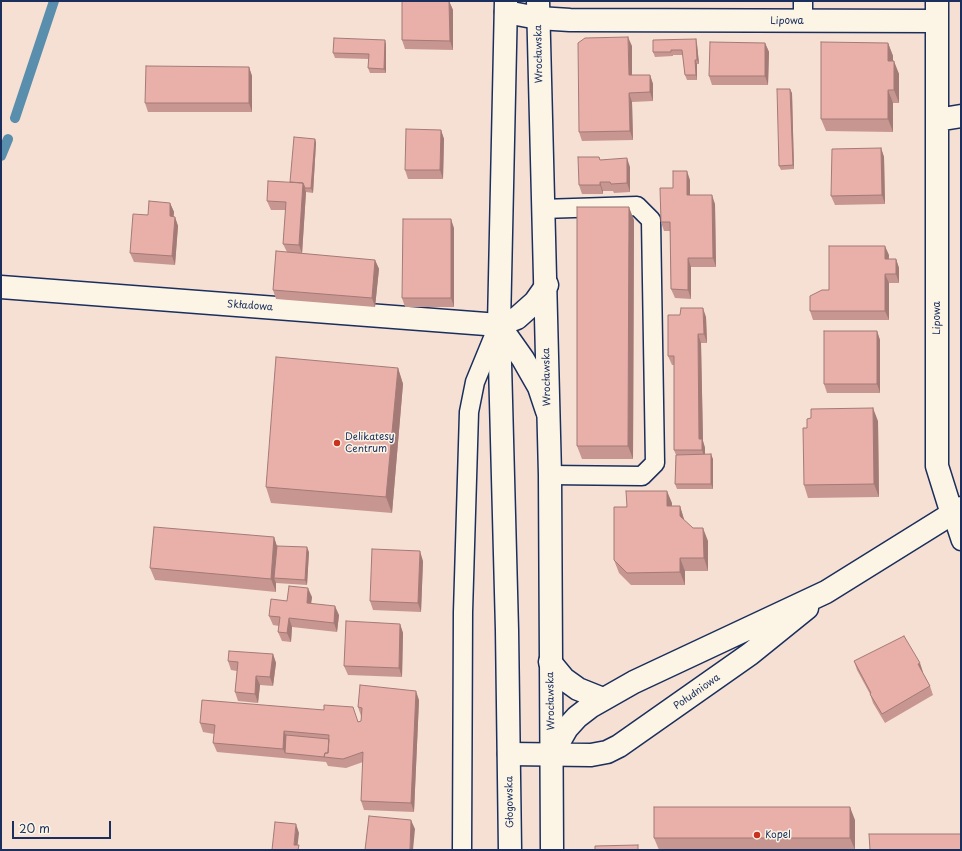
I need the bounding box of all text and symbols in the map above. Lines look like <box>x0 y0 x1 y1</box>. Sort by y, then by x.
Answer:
street label: Lipowa <box>770 15 804 27</box>
street label: Wrocławska <box>532 25 546 83</box>
street label: Składowa <box>227 298 273 314</box>
street label: Lipowa <box>931 301 943 335</box>
street label: Wrocławska <box>540 348 554 406</box>
place label: Delikatesy Centrum <box>345 431 394 454</box>
marker: Delikatesy Centrum <box>332 438 342 448</box>
street label: Wrocławska <box>544 672 558 730</box>
street label: Południowa <box>671 672 723 712</box>
street label: Głogowska <box>504 776 516 828</box>
scale bar <box>14 813 113 839</box>
text: 20 m <box>19 819 50 837</box>
place label: Kopel <box>765 829 791 841</box>
marker: Kopel <box>752 830 762 840</box>

